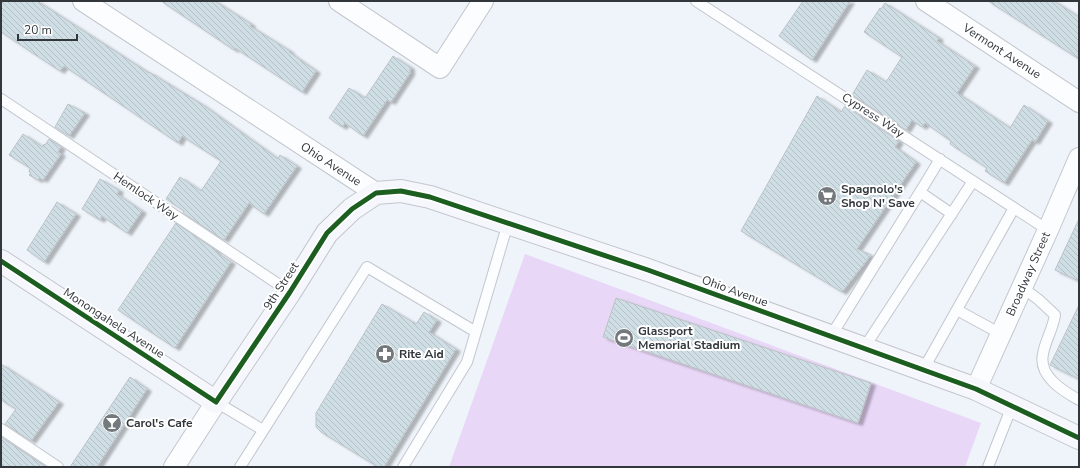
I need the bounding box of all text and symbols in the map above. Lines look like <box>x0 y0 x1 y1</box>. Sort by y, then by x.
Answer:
scale bar <box>18 16 77 42</box>
street label: Vermont Avenue <box>959 19 1044 82</box>
text: 20 m <box>24 22 52 38</box>
street label: Cypress Way <box>839 89 908 142</box>
street label: Ohio Avenue <box>298 138 364 190</box>
street label: Hemlock Way <box>110 168 182 224</box>
place label: Spagnolo's Shop N' Save <box>841 181 915 211</box>
supermarket icon: Spagnolo's Shop N' Save <box>816 185 838 207</box>
street label: Broadway Street <box>1002 229 1054 319</box>
street label: 9th Street <box>260 258 303 313</box>
street label: Ohio Avenue <box>700 272 770 310</box>
street label: Monongahela Avenue <box>60 284 168 362</box>
place label: Glassport Memorial Stadium <box>638 323 740 353</box>
sports icon: Glassport Memorial Stadium <box>613 327 635 349</box>
pharmacy icon: Rite Aid <box>374 343 396 365</box>
place label: Rite Aid <box>399 346 444 362</box>
bar icon: Carol's Cafe <box>101 412 123 434</box>
place label: Carol's Cafe <box>126 415 193 431</box>

